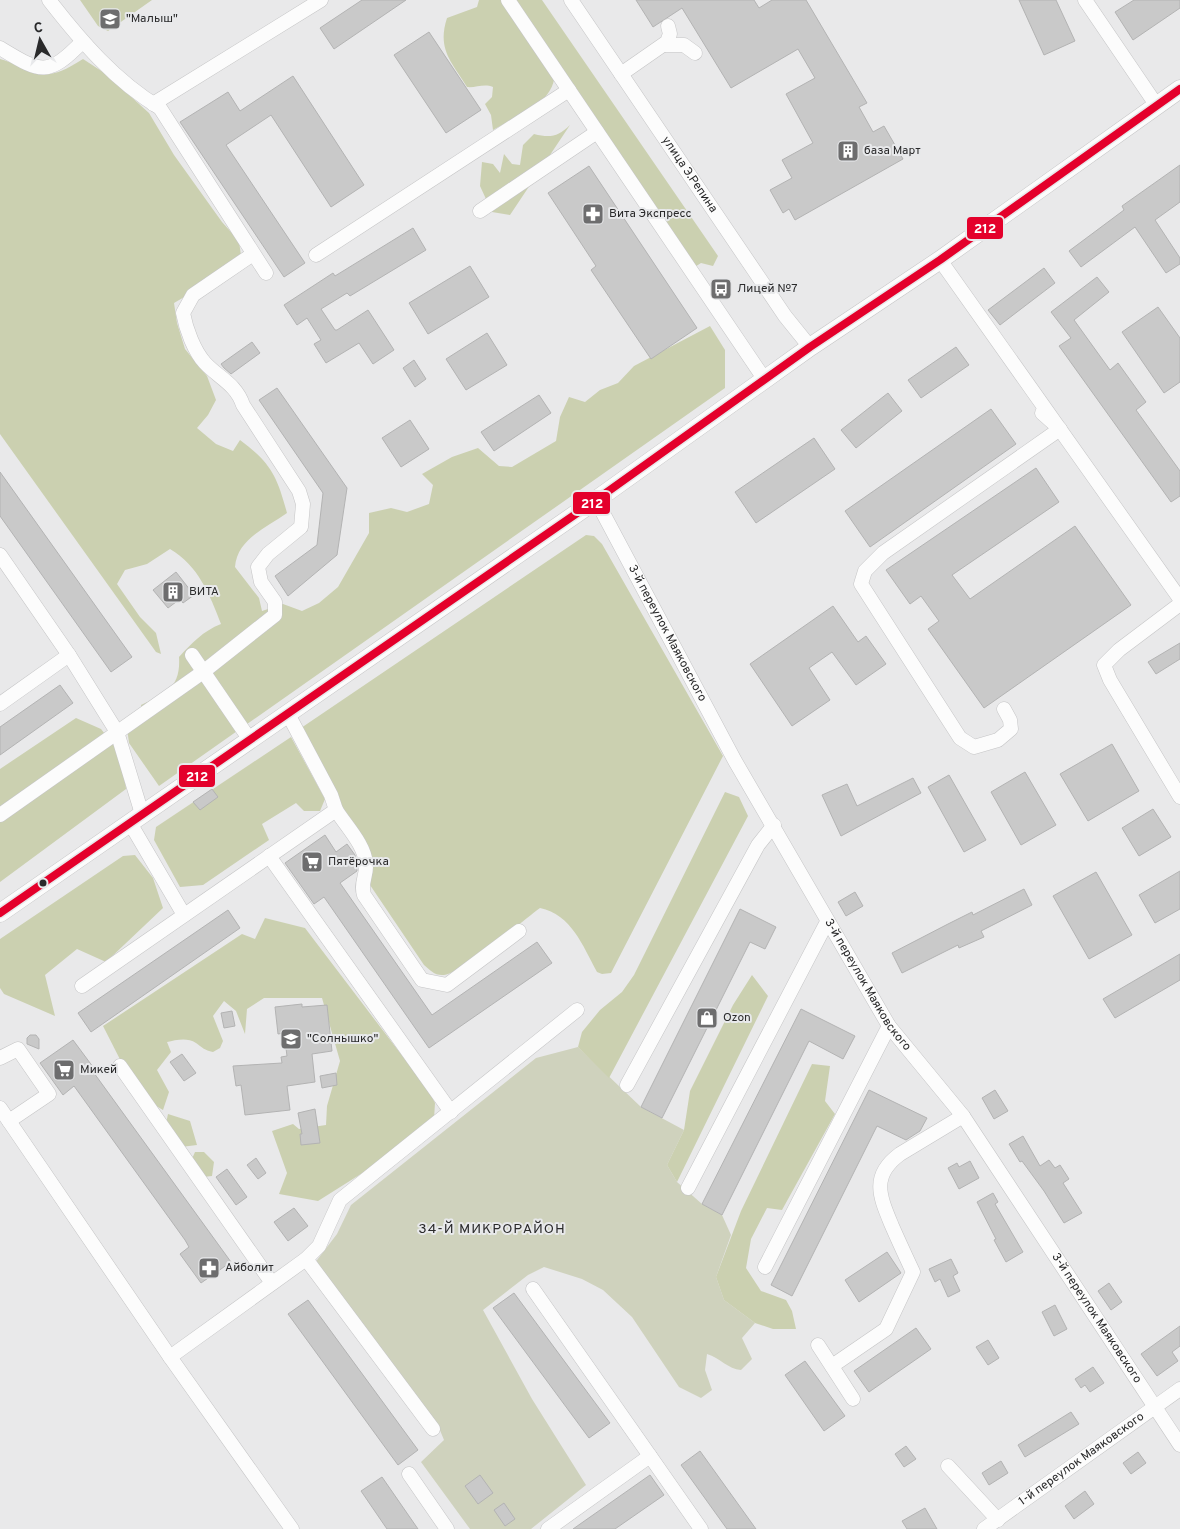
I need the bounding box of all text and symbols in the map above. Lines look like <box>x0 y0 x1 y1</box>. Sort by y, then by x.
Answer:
school or university icon: "Малыш" <box>98 7 122 31</box>
place label: "Малыш" <box>126 11 178 27</box>
north arrow <box>15 15 65 65</box>
text: С <box>33 20 44 38</box>
street label: улица Э.Репина <box>658 133 721 216</box>
building icon: база Март <box>836 139 860 163</box>
place label: база Март <box>864 143 921 159</box>
pharmacy icon: Вита Экспресс <box>581 202 605 226</box>
place label: Вита Экспресс <box>609 206 692 222</box>
line badge: 212 <box>966 216 1004 240</box>
text: 212 <box>974 221 996 238</box>
bus stop icon: Лицей №7 <box>709 277 733 301</box>
place label: Лицей №7 <box>737 281 798 297</box>
line badge: 212 <box>572 491 611 515</box>
text: 212 <box>581 496 603 513</box>
street label: 3-й переулок Маяковского <box>624 562 710 705</box>
building icon: ВИТА <box>161 580 185 604</box>
place label: ВИТА <box>189 584 219 600</box>
line badge: 212 <box>178 764 216 788</box>
text: 212 <box>186 769 208 786</box>
supermarket icon: Пятёрочка <box>300 850 324 874</box>
place label: Пятёрочка <box>328 854 389 870</box>
unlabelled marker <box>38 878 48 888</box>
street label: 3-й переулок Маяковского <box>820 916 915 1055</box>
shop icon: Ozon <box>695 1006 719 1030</box>
place label: Ozon <box>723 1010 751 1026</box>
school or university icon: "Солнышко" <box>279 1027 303 1051</box>
place label: "Солнышко" <box>307 1031 379 1047</box>
supermarket icon: Микей <box>52 1058 76 1082</box>
place label: Микей <box>80 1062 117 1078</box>
district label: 34-Й МИКРОРАЙОН <box>418 1220 566 1238</box>
street label: 3-й переулок Маяковского <box>1048 1250 1145 1387</box>
pharmacy icon: Айболит <box>197 1256 221 1280</box>
place label: Айболит <box>225 1260 274 1276</box>
street label: 1-й переулок Маяковского <box>1016 1409 1148 1510</box>

